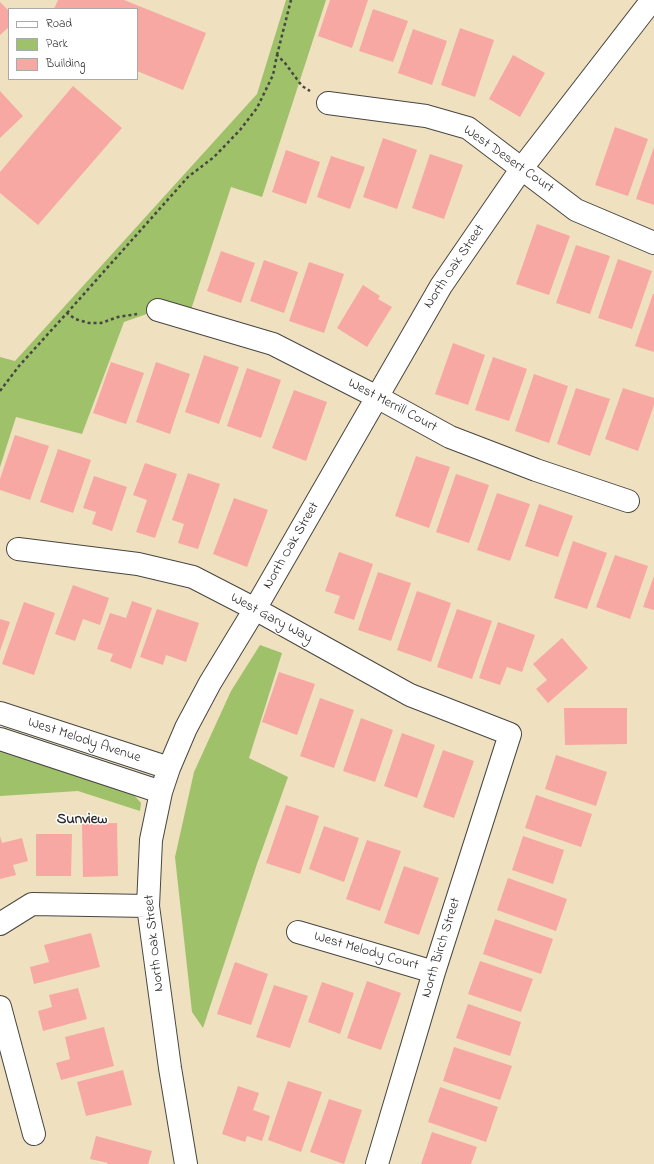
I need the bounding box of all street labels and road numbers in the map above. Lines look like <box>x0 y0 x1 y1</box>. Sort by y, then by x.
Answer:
street label: West Desert Court <box>459 122 557 198</box>
street label: North Oak Street <box>421 222 489 312</box>
street label: West Merrill Court <box>345 375 439 437</box>
street label: North Oak Street <box>260 500 324 592</box>
street label: West Gary Way <box>227 590 315 648</box>
street label: West Melody Avenue <box>25 715 143 767</box>
street label: North Oak Street <box>142 894 168 992</box>
street label: North Birch Street <box>419 896 465 1000</box>
street label: West Melody Court <box>312 929 420 975</box>

